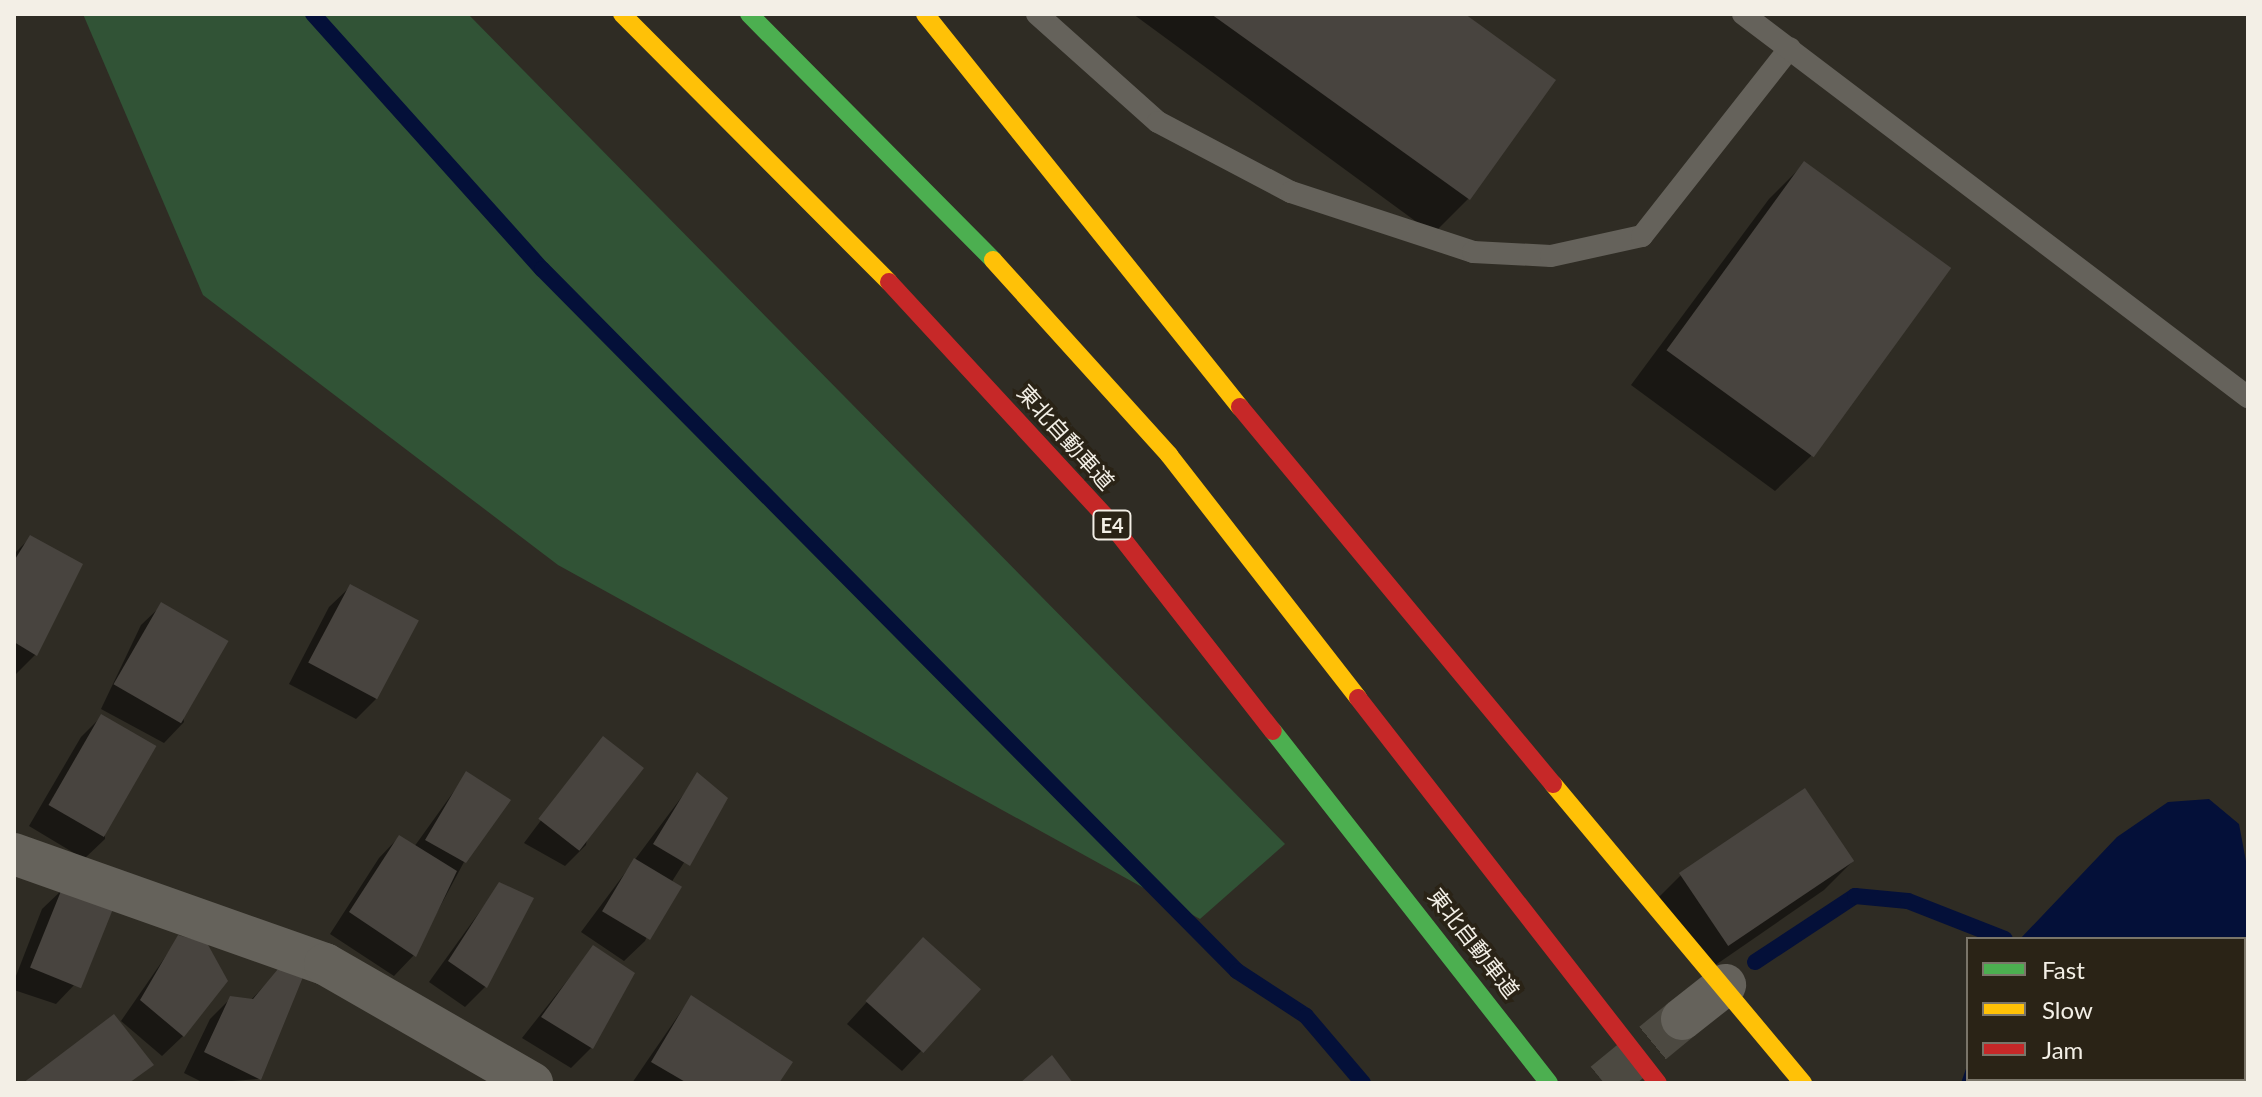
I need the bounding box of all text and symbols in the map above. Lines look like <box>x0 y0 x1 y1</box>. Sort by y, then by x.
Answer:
street label: 東北自動車道 <box>1012 379 1120 495</box>
road number: E4 <box>1092 509 1132 541</box>
street label: 東北自動車道 <box>1423 883 1525 1003</box>
legend <box>1966 937 2246 1081</box>
text: Fast <box>2042 955 2085 984</box>
text: Slow <box>2042 995 2093 1024</box>
text: Jam <box>2042 1035 2083 1064</box>

